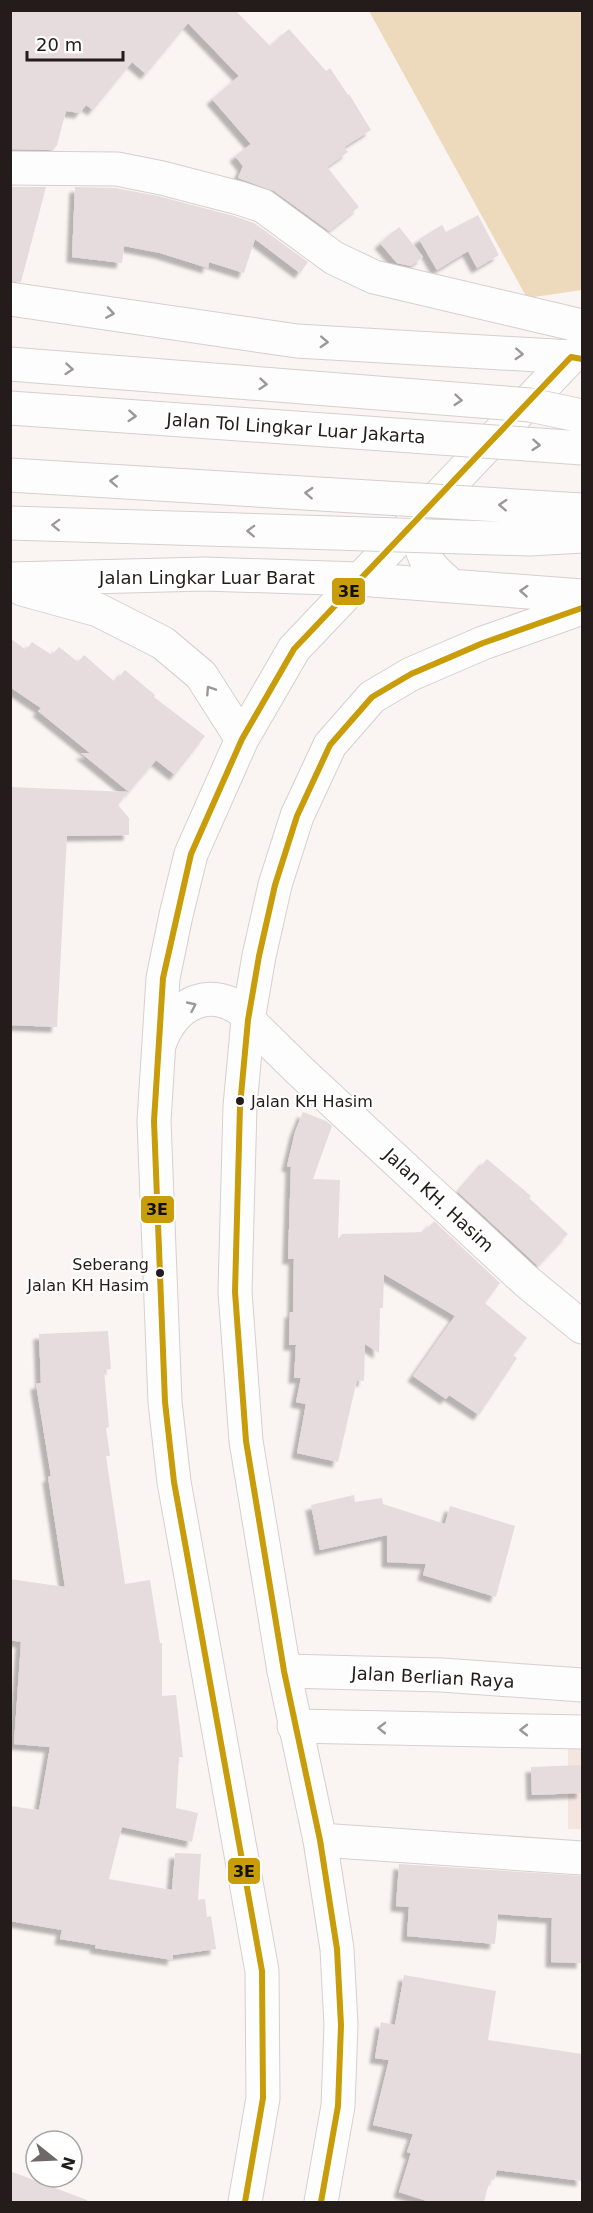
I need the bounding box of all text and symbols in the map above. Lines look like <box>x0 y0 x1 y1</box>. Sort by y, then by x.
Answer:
scale bar <box>27 24 123 62</box>
text: 20 m <box>36 34 82 55</box>
one-way arrow <box>105 306 115 318</box>
one-way arrow <box>319 336 328 349</box>
one-way arrow <box>514 348 523 361</box>
one-way arrow <box>64 362 73 375</box>
one-way arrow <box>259 377 268 390</box>
one-way arrow <box>453 393 462 406</box>
street label: Jalan Tol Lingkar Luar Jakarta <box>165 408 426 448</box>
one-way arrow <box>127 409 136 422</box>
one-way arrow <box>531 438 540 451</box>
one-way arrow <box>109 475 118 488</box>
one-way arrow <box>304 487 313 500</box>
one-way arrow <box>499 499 508 512</box>
one-way arrow <box>52 519 61 531</box>
one-way arrow <box>247 525 256 537</box>
street label: Jalan Lingkar Luar Barat <box>98 567 315 588</box>
line badge: 3E <box>331 577 366 606</box>
text: 3E <box>338 582 360 601</box>
one-way arrow <box>520 585 529 598</box>
one-way arrow <box>206 686 217 697</box>
one-way arrow <box>186 1001 197 1013</box>
place label: Jalan KH Hasim <box>250 1092 373 1111</box>
marker: Jalan KH Hasim <box>234 1095 246 1107</box>
street label: Jalan KH. Hasim <box>379 1143 498 1256</box>
line badge: 3E <box>140 1195 175 1224</box>
text: 3E <box>146 1200 168 1219</box>
place label: Seberang Jalan KH Hasim <box>26 1255 149 1295</box>
marker: Seberang Jalan KH Hasim <box>154 1267 166 1279</box>
street label: Jalan Berlian Raya <box>350 1662 515 1692</box>
one-way arrow <box>378 1722 387 1734</box>
one-way arrow <box>520 1724 529 1736</box>
line badge: 3E <box>227 1857 261 1885</box>
text: 3E <box>233 1862 255 1881</box>
north arrow <box>24 2129 84 2189</box>
text: N <box>57 2154 79 2173</box>

